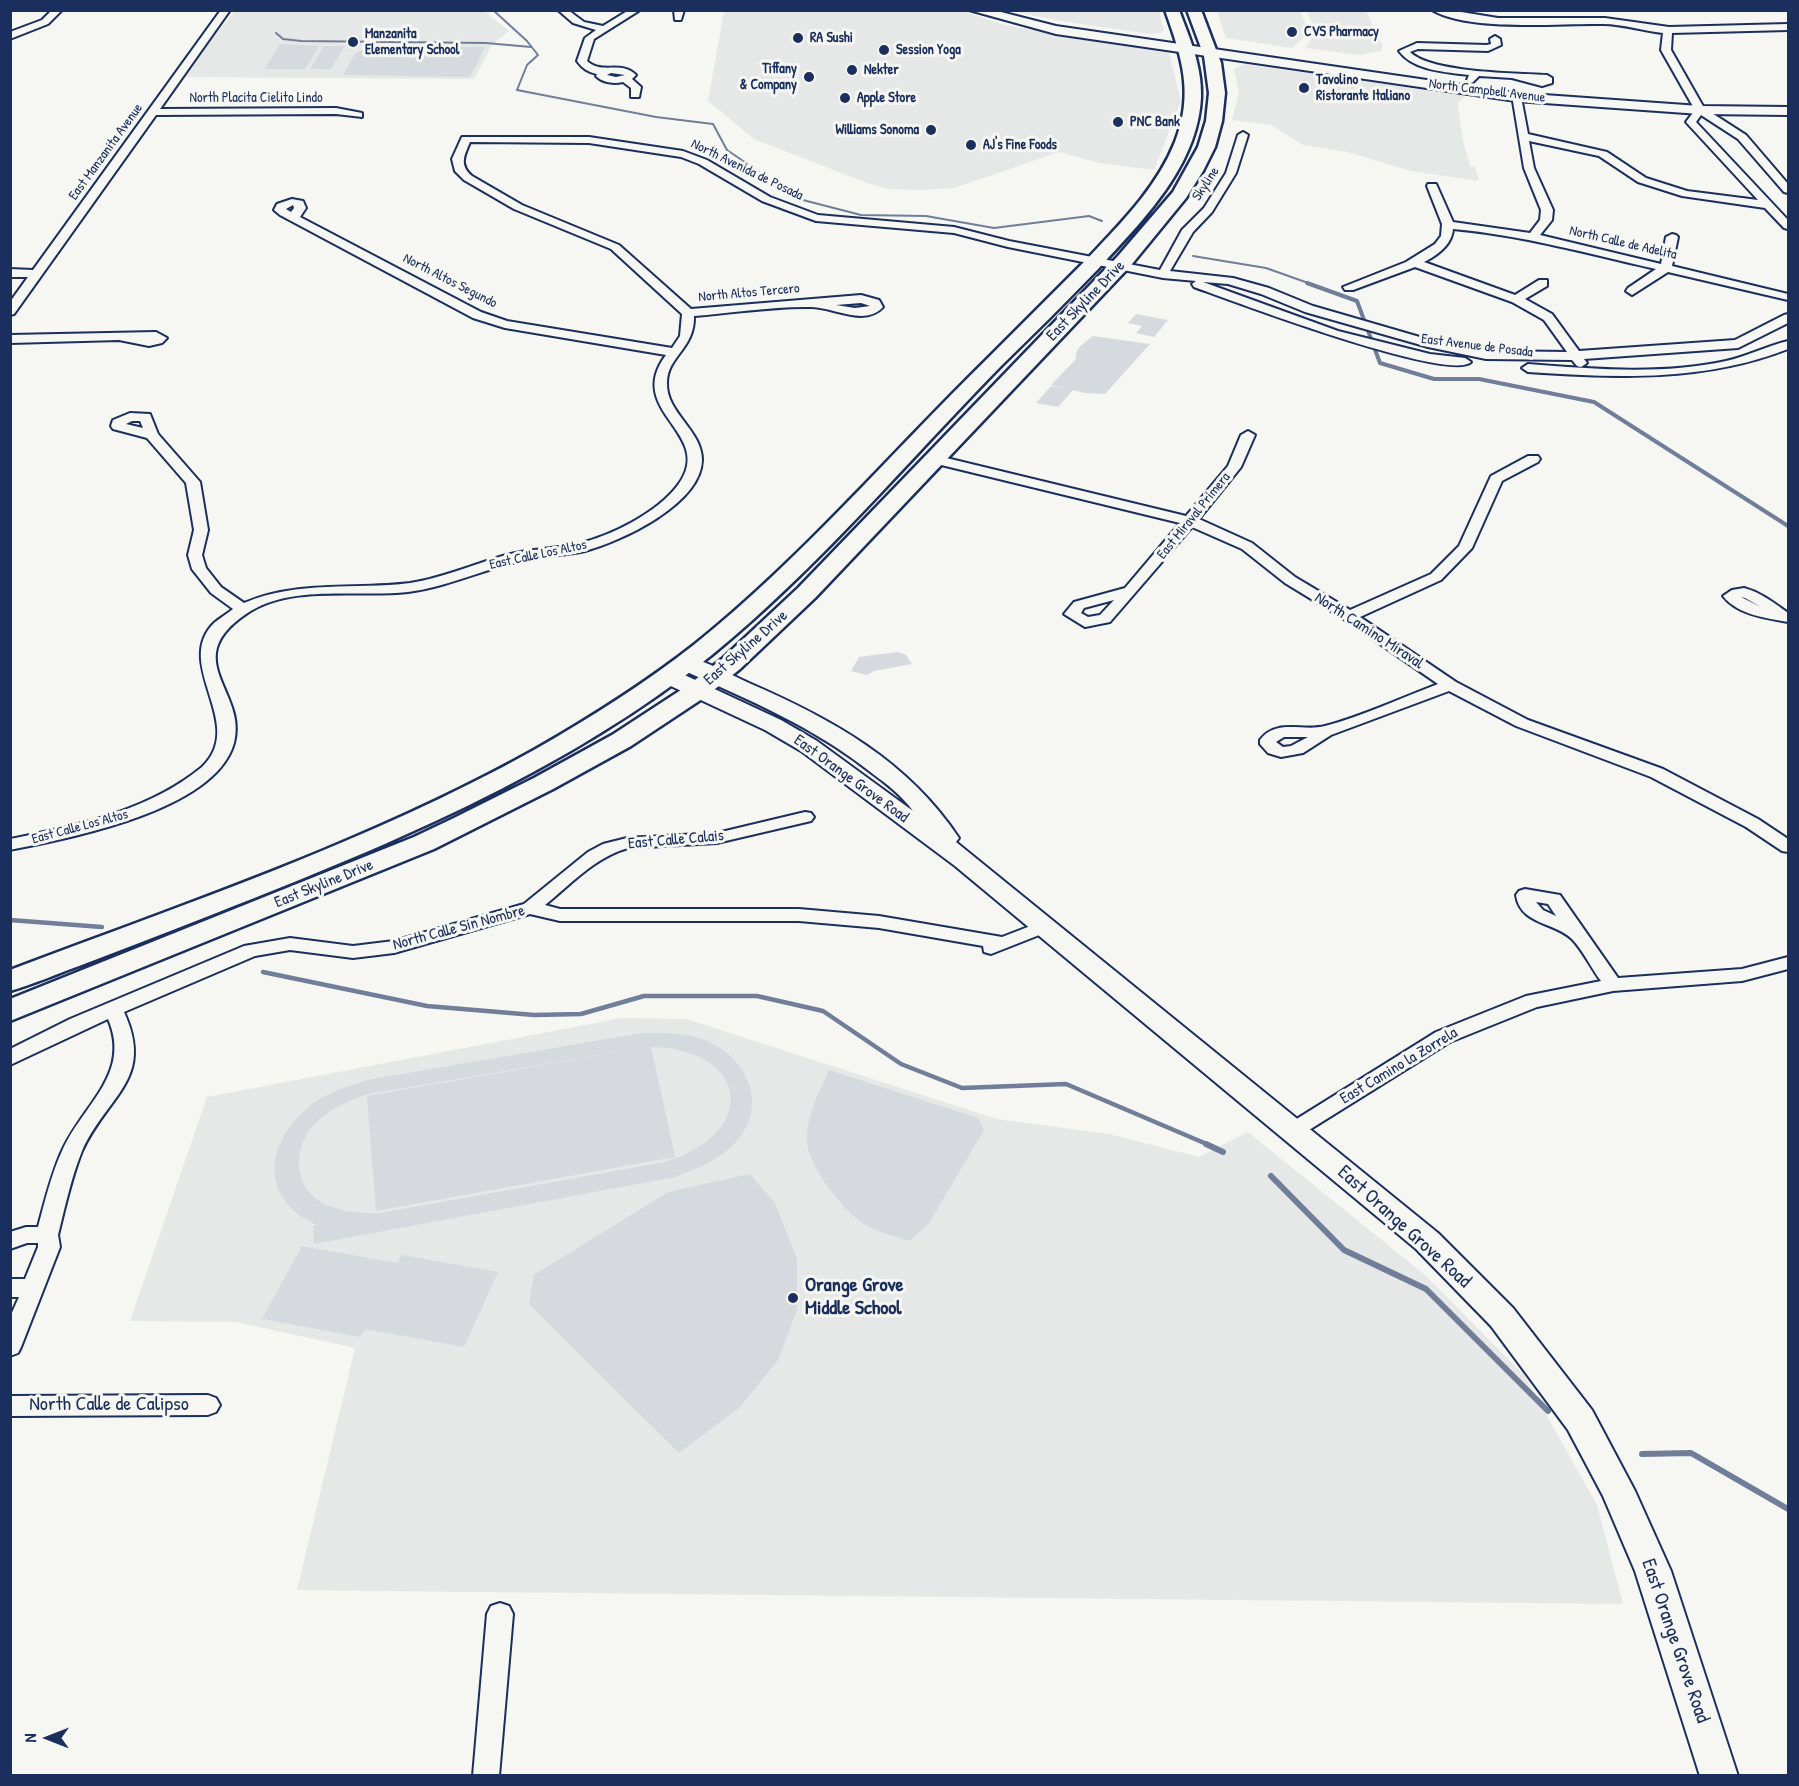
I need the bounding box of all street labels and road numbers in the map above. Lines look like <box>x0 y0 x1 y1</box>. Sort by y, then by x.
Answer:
street label: North Campbell Avenue <box>1428 76 1546 106</box>
street label: North Placita Cielito Lindo <box>189 90 323 106</box>
street label: East Manzanita Avenue <box>65 100 147 204</box>
street label: North Avenida de Posada <box>688 136 806 204</box>
street label: Skyline <box>1189 164 1223 204</box>
street label: North Calle de Adelita <box>1568 222 1678 264</box>
street label: North Altos Segundo <box>400 250 500 312</box>
street label: East Skyline Drive <box>1043 257 1129 345</box>
street label: North Altos Tercero <box>698 280 800 306</box>
street label: East Avenue de Posada <box>1420 331 1534 361</box>
street label: East Miraval Primera <box>1154 469 1234 563</box>
street label: East Calle Los Altos <box>488 536 588 574</box>
street label: North Camino Miraval <box>1311 589 1427 673</box>
street label: East Skyline Drive <box>700 606 792 690</box>
street label: East Orange Grove Road <box>790 731 912 827</box>
street label: East Calle Los Altos <box>30 806 130 848</box>
street label: East Calle Calais <box>627 826 725 854</box>
street label: East Skyline Drive <box>272 855 376 913</box>
street label: North Calle Sin Nombre <box>391 901 527 955</box>
street label: East Camino la Zorrela <box>1337 1023 1461 1109</box>
street label: East Orange Grove Road <box>1332 1161 1476 1293</box>
street label: North Calle de Calipso <box>29 1393 189 1417</box>
street label: East Orange Grove Road <box>1636 1556 1714 1726</box>

